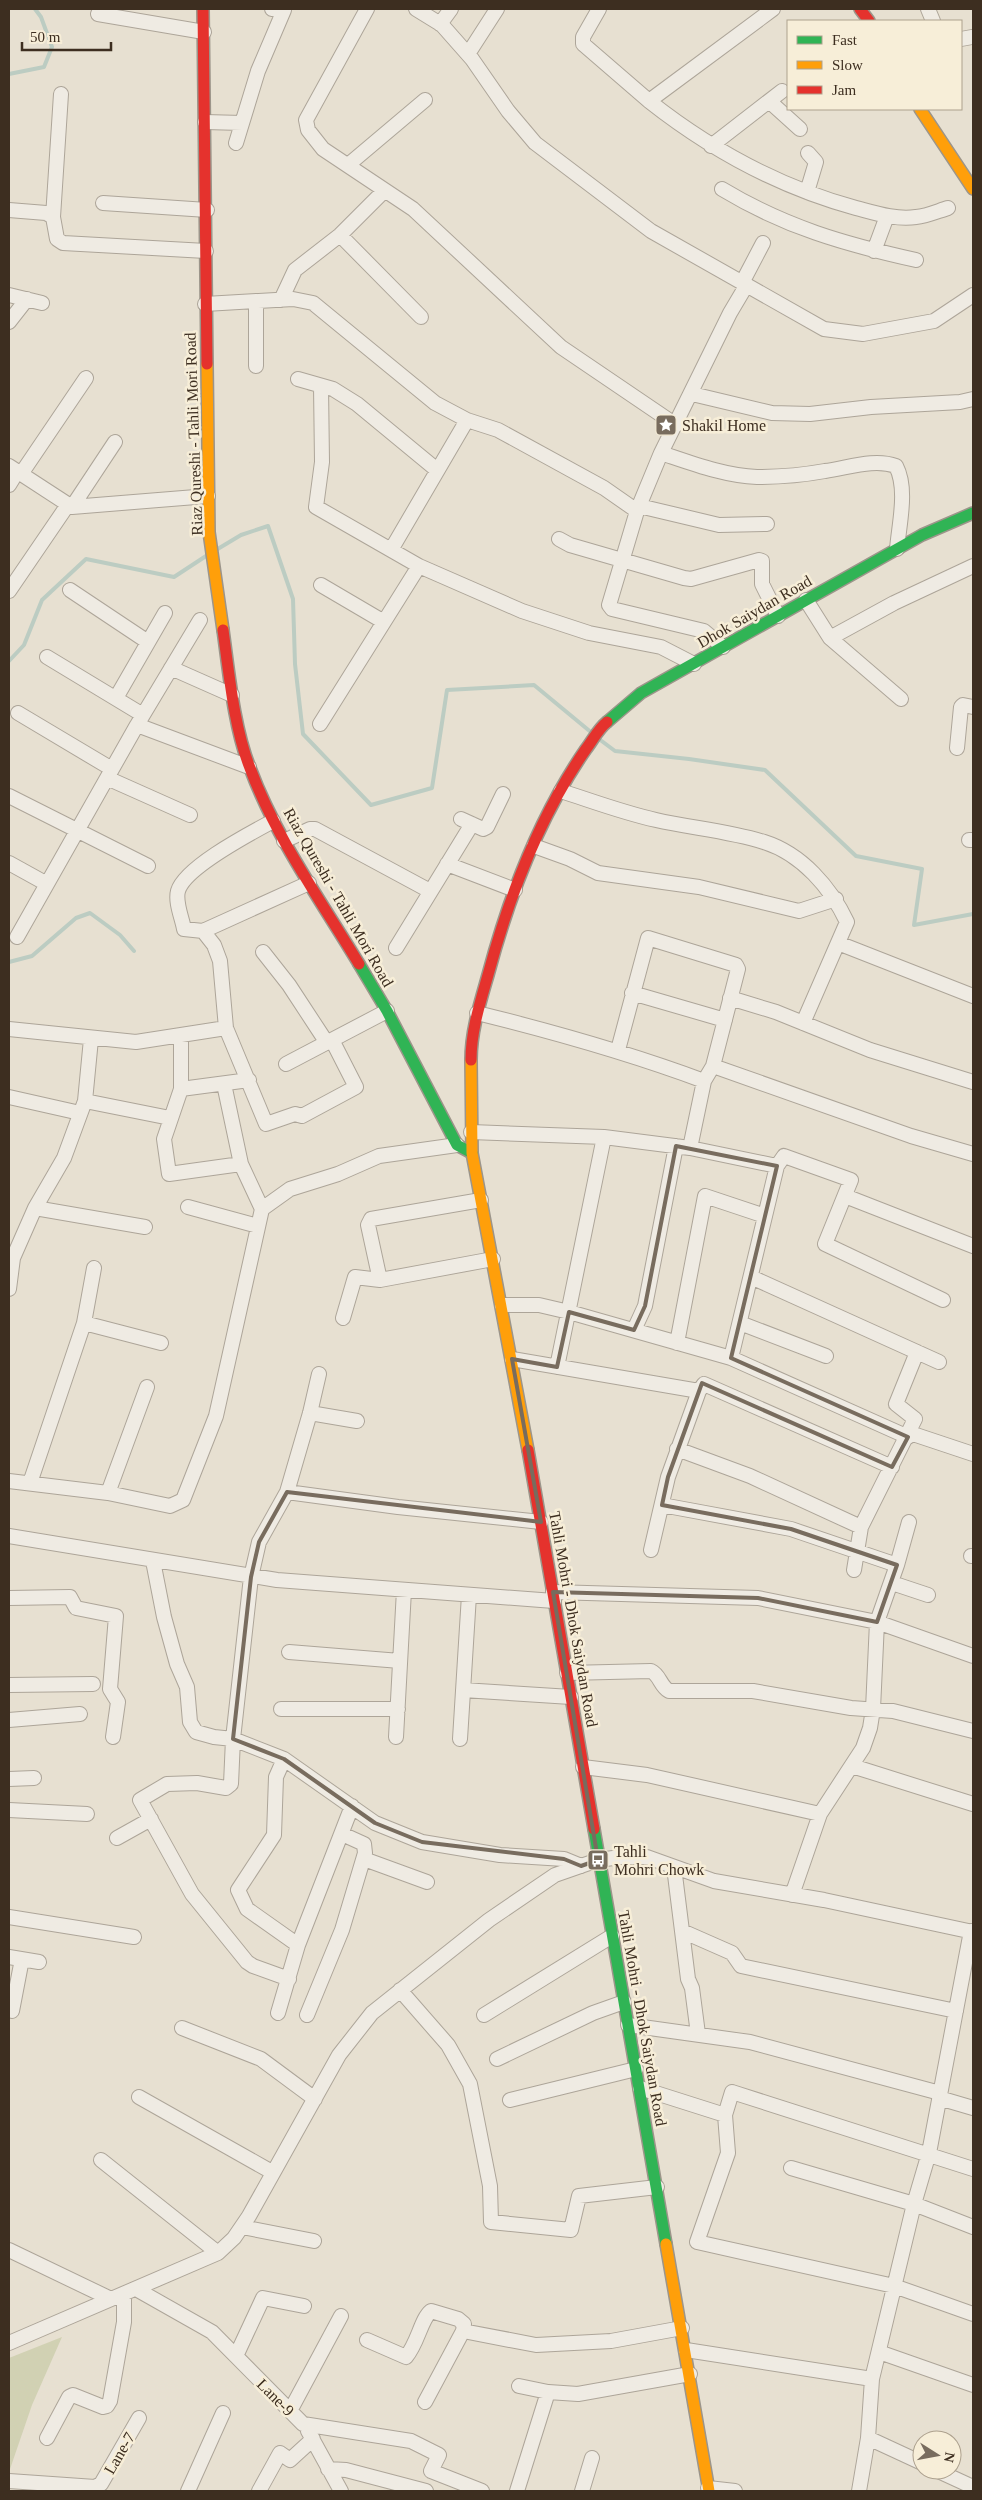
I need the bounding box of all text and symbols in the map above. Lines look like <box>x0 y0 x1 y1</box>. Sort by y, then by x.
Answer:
scale bar <box>22 20 111 52</box>
legend <box>787 20 962 110</box>
text: 50 m <box>30 29 61 45</box>
text: Fast <box>832 32 858 48</box>
text: Slow <box>832 57 863 73</box>
text: Jam <box>832 82 856 98</box>
street label: Riaz Qureshi - Tahli Mori Road <box>181 332 206 536</box>
place icon: Shakil Home <box>654 413 678 437</box>
place label: Shakil Home <box>682 417 766 434</box>
street label: Dhok Saiydan Road <box>694 572 815 652</box>
street label: Riaz Qureshi - Tahli Mori Road <box>280 805 397 990</box>
street label: Tahli Mohri - Dhok Saiydan Road <box>545 1510 601 1729</box>
place label: Tahli Mohri Chowk <box>614 1843 704 1878</box>
bus stop icon: Tahli Mohri Chowk <box>586 1848 610 1872</box>
street label: Tahli Mohri - Dhok Saiydan Road <box>614 1909 670 2128</box>
street label: Lane-9 <box>254 2375 298 2419</box>
street label: Lane-7 <box>101 2429 138 2477</box>
north arrow <box>912 2430 962 2480</box>
text: N <box>941 2451 958 2464</box>

